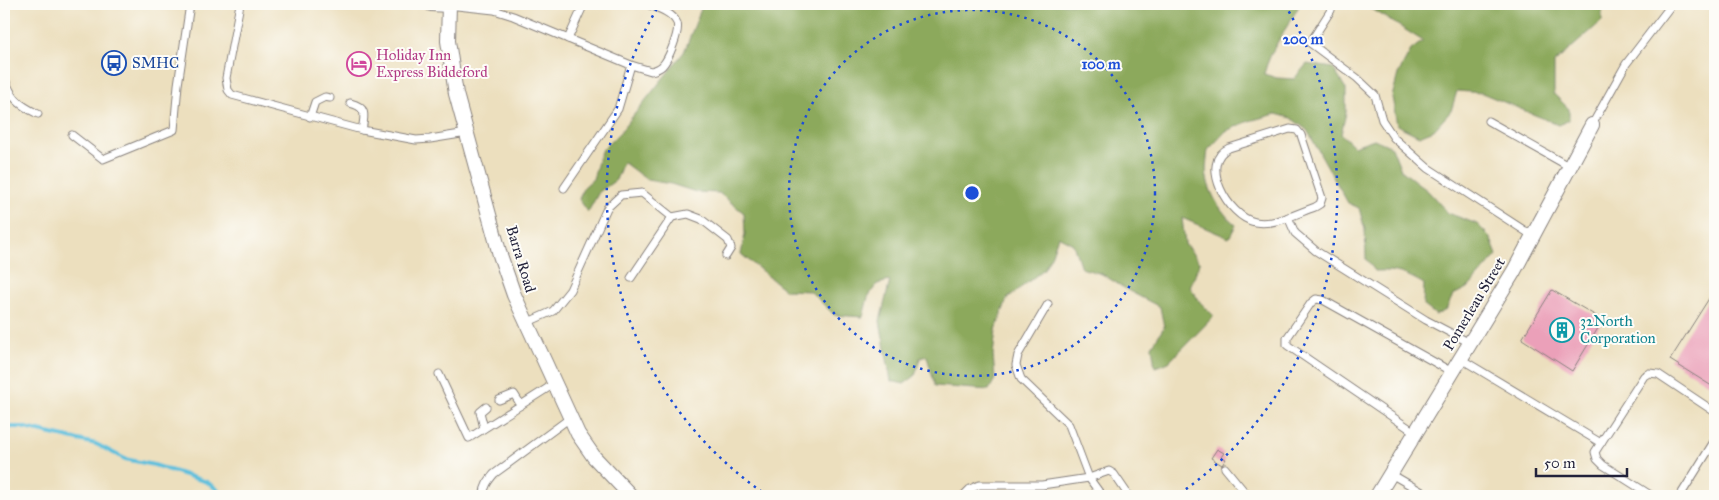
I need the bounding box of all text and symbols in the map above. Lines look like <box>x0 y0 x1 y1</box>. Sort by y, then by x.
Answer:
text: 200 m <box>1283 30 1324 48</box>
place label: Holiday Inn Express Biddeford <box>376 46 488 81</box>
bus stop icon: SMHC <box>101 50 127 76</box>
hotel icon: Holiday Inn Express Biddeford <box>346 51 372 77</box>
place label: SMHC <box>132 54 179 72</box>
text: 100 m <box>1081 55 1121 73</box>
centre of rings <box>963 184 981 202</box>
street label: Barra Road <box>502 223 540 295</box>
street label: Pomerleau Street <box>1439 254 1509 354</box>
place label: 32North Corporation <box>1580 312 1656 347</box>
building icon: 32North Corporation <box>1549 317 1575 343</box>
scale bar <box>1536 445 1628 477</box>
text: 50 m <box>1544 454 1576 472</box>

